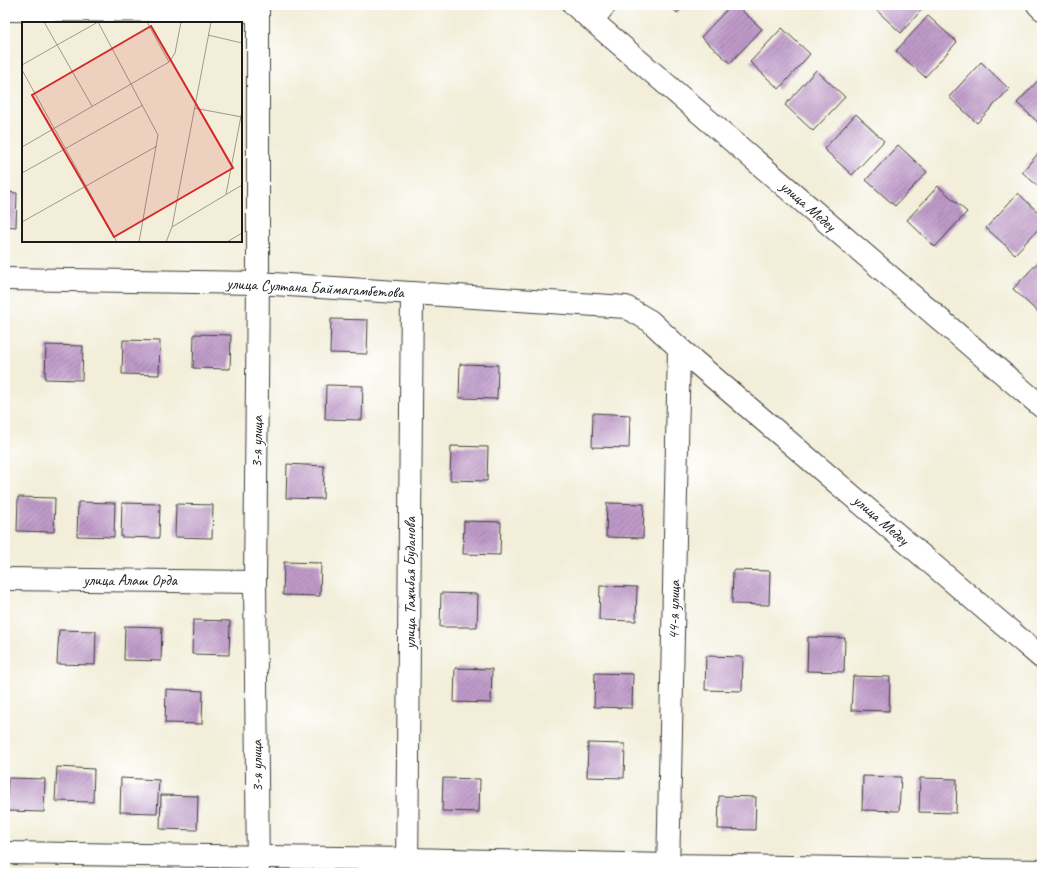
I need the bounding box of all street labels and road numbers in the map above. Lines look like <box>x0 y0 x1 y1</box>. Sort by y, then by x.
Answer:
street label: улица Медеу <box>775 176 841 237</box>
street label: улица Султана Баймагамбетова <box>225 273 406 303</box>
street label: 3-я улица <box>247 415 267 468</box>
street label: улица Медеу <box>848 490 914 551</box>
street label: улица Тажибая Буданова <box>400 516 420 650</box>
street label: улица Алаш Орда <box>82 570 178 590</box>
street label: 44-я улица <box>663 579 685 640</box>
street label: 3-я улица <box>247 739 267 792</box>

